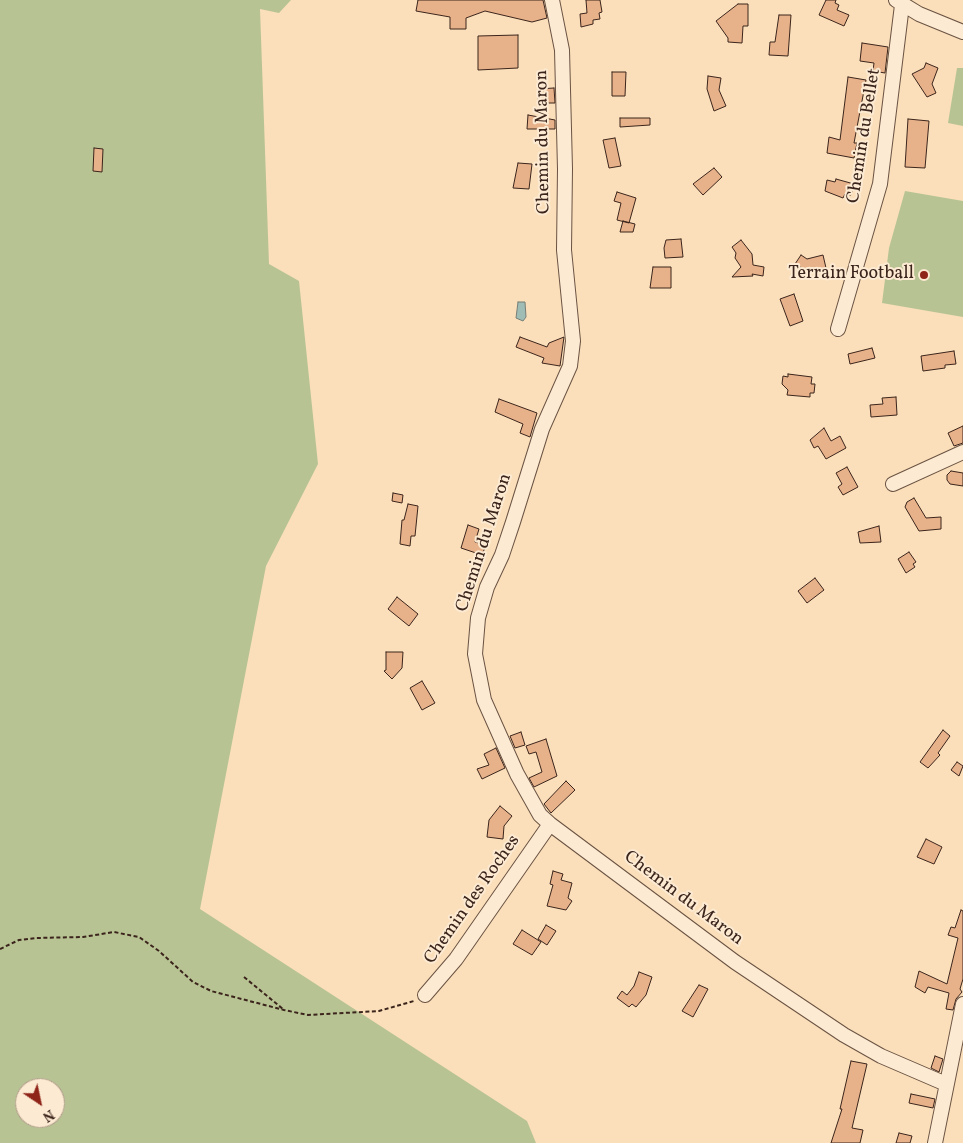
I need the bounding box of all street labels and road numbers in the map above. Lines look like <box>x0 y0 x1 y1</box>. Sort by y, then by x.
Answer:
street label: Chemin du Bellet <box>844 67 886 205</box>
street label: Chemin du Maron <box>532 70 556 214</box>
street label: Chemin du Maron <box>452 471 518 615</box>
street label: Chemin des Roches <box>420 831 526 969</box>
street label: Chemin du Maron <box>619 847 747 951</box>

